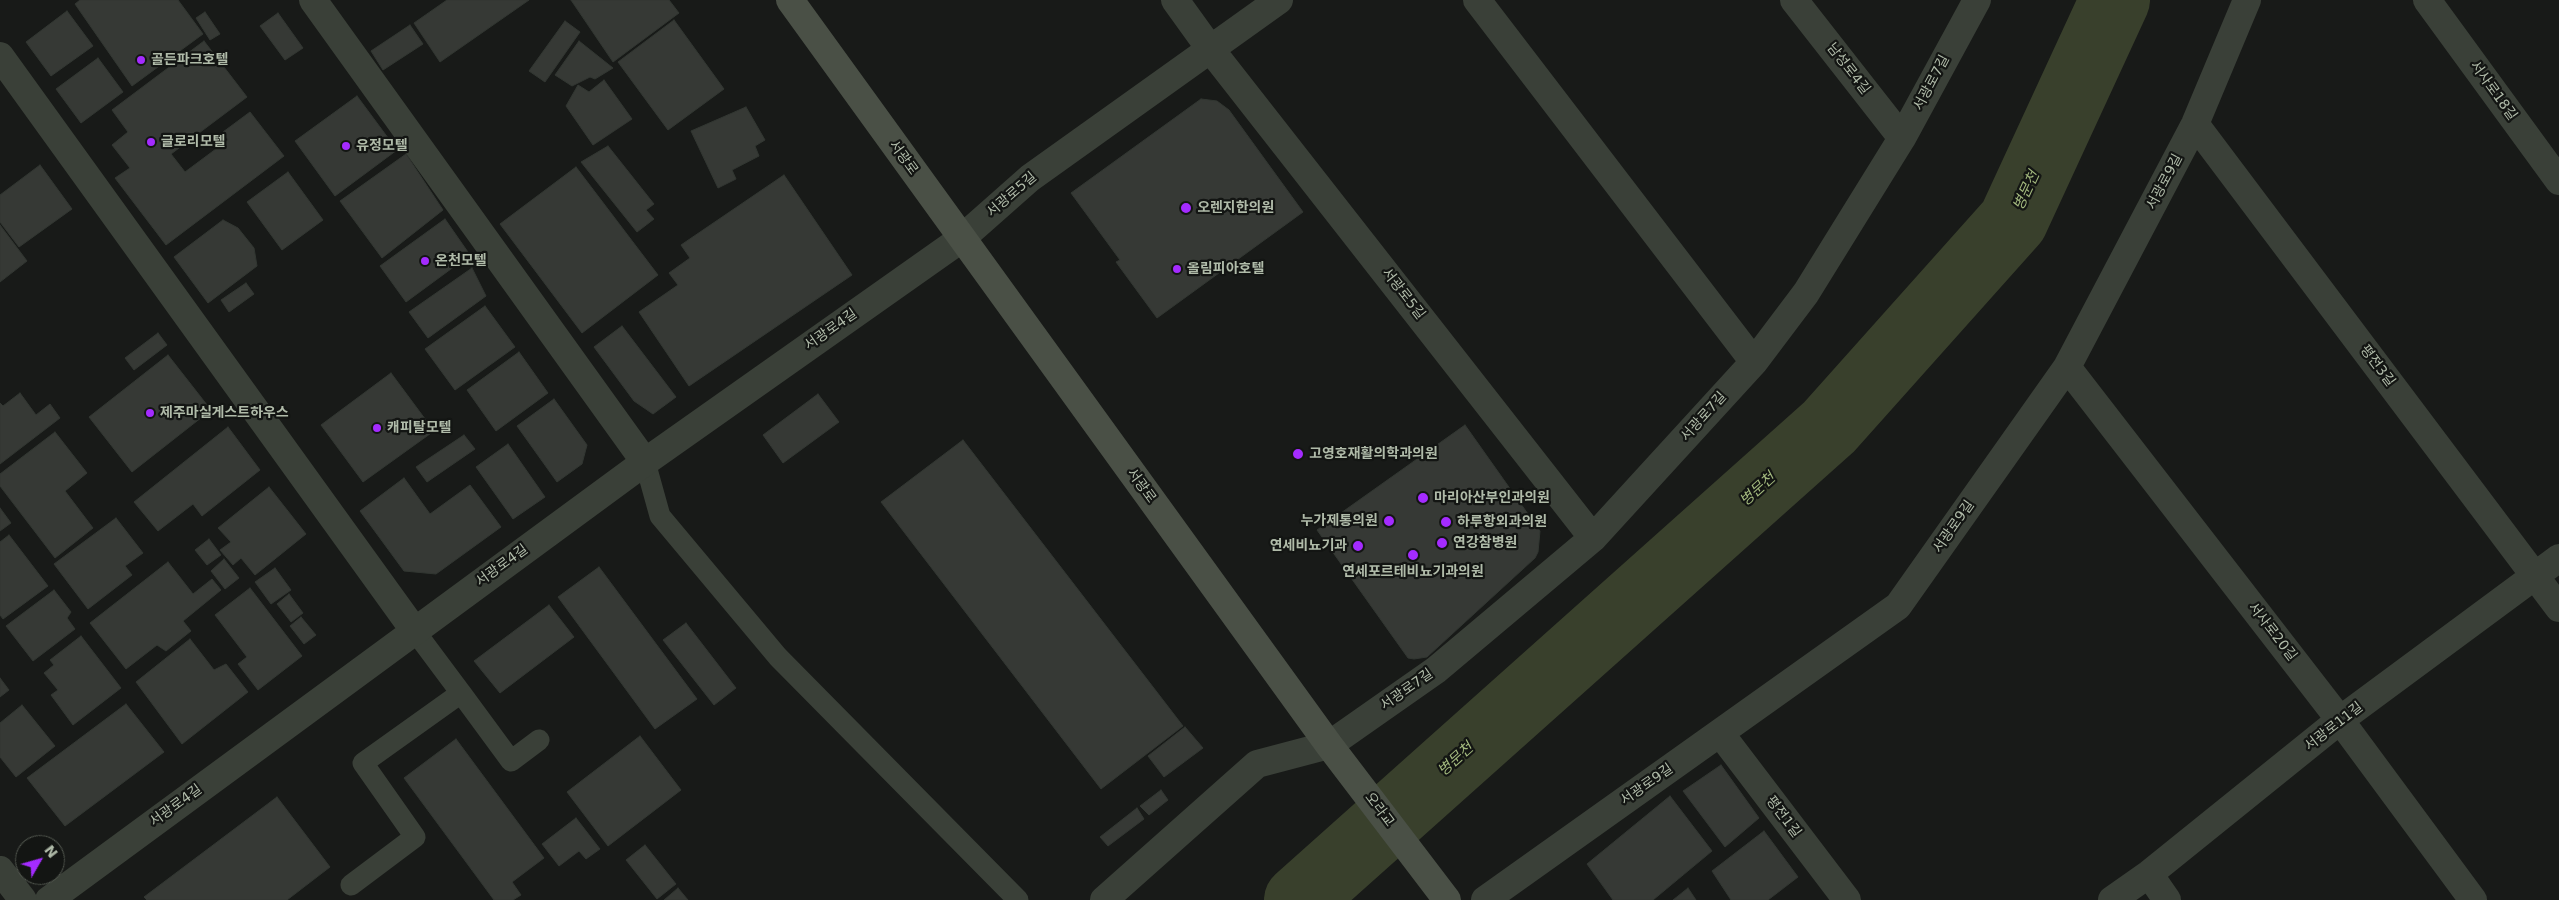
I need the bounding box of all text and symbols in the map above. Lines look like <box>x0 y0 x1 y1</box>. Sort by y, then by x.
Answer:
street label: 남성로4길 <box>1823 40 1873 98</box>
place label: 골든파크호텔 <box>151 52 228 68</box>
street label: 서광로7길 <box>1910 52 1954 114</box>
marker: 골든파크호텔 <box>135 54 147 66</box>
street label: 서사로18길 <box>2466 58 2520 124</box>
place label: 글로리모텔 <box>161 134 225 150</box>
marker: 글로리모텔 <box>145 136 157 148</box>
street label: 서광로 <box>885 137 921 179</box>
place label: 유정모텔 <box>356 138 408 154</box>
marker: 유정모텔 <box>340 140 352 152</box>
street label: 서광로9길 <box>2143 151 2187 213</box>
water label: 병문천 <box>2010 168 2044 214</box>
street label: 서광로5길 <box>984 169 1040 221</box>
place label: 오렌지한의원 <box>1197 200 1274 216</box>
marker: 오렌지한의원 <box>1179 201 1193 215</box>
place label: 온천모텔 <box>435 253 487 269</box>
marker: 온천모텔 <box>419 255 431 267</box>
place label: 올림피아호텔 <box>1187 261 1264 277</box>
marker: 올림피아호텔 <box>1171 263 1183 275</box>
street label: 서광로5길 <box>1378 265 1428 323</box>
street label: 서광로4길 <box>801 306 861 354</box>
street label: 평전3길 <box>2356 342 2398 390</box>
street label: 서광로7길 <box>1678 389 1730 445</box>
place label: 제주마실게스트하우스 <box>160 405 289 421</box>
marker: 제주마실게스트하우스 <box>144 407 156 419</box>
place label: 캐피탈모텔 <box>387 420 451 436</box>
marker: 캐피탈모텔 <box>371 422 383 434</box>
place label: 고영호재활의학과의원 <box>1309 446 1438 462</box>
marker: 고영호재활의학과의원 <box>1291 447 1305 461</box>
street label: 서광로 <box>1123 465 1159 507</box>
water label: 병문천 <box>1737 469 1779 511</box>
place label: 마리아산부인과의원 <box>1434 490 1550 506</box>
marker: 마리아산부인과의원 <box>1416 491 1430 505</box>
street label: 서광로9길 <box>1930 497 1978 557</box>
place label: 누가제통의원 <box>1301 513 1378 529</box>
marker: 누가제통의원 <box>1382 514 1396 528</box>
place label: 하루항외과의원 <box>1457 514 1547 530</box>
marker: 하루항외과의원 <box>1439 515 1453 529</box>
place label: 연강참병원 <box>1453 535 1517 551</box>
marker: 연강참병원 <box>1435 536 1449 550</box>
place label: 연세비뇨기과 <box>1270 538 1347 554</box>
marker: 연세비뇨기과 <box>1351 539 1365 553</box>
street label: 서광로4길 <box>473 541 531 591</box>
marker: 연세포르테비뇨기과의원 <box>1406 548 1420 562</box>
place label: 연세포르테비뇨기과의원 <box>1342 564 1484 580</box>
street label: 서사로20길 <box>2244 600 2300 664</box>
street label: 서광로7길 <box>1377 666 1437 714</box>
street label: 서광로11길 <box>2302 699 2366 755</box>
water label: 병문천 <box>1435 739 1477 781</box>
street label: 서광로9길 <box>1617 761 1677 809</box>
street label: 서광로4길 <box>147 781 205 831</box>
street label: 오라교 <box>1361 790 1397 830</box>
street label: 평전1길 <box>1762 793 1804 841</box>
north arrow <box>15 835 65 885</box>
text: N <box>41 842 61 861</box>

